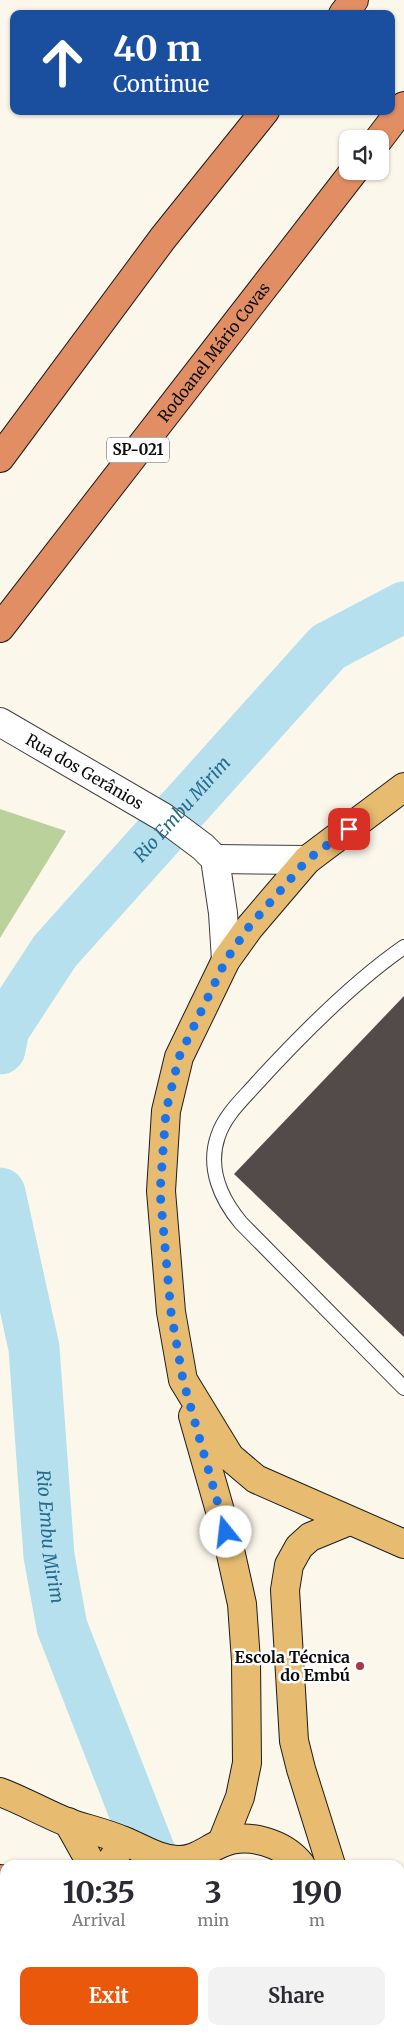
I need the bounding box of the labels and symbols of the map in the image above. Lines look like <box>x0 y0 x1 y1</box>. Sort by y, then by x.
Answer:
street label: Rodoanel Mário Covas <box>153 278 274 426</box>
road number: SP-021 <box>107 438 169 462</box>
street label: Rua dos Gerânios <box>22 729 147 814</box>
water label: Rio Embu Mirim <box>128 751 235 867</box>
pin <box>328 808 370 850</box>
water label: Rio Embu Mirim <box>32 1469 69 1605</box>
position arrow <box>199 1505 251 1557</box>
place label: Escola Técnica do Embú <box>234 1647 350 1685</box>
marker: Escola Técnica do Embú <box>354 1660 366 1672</box>

